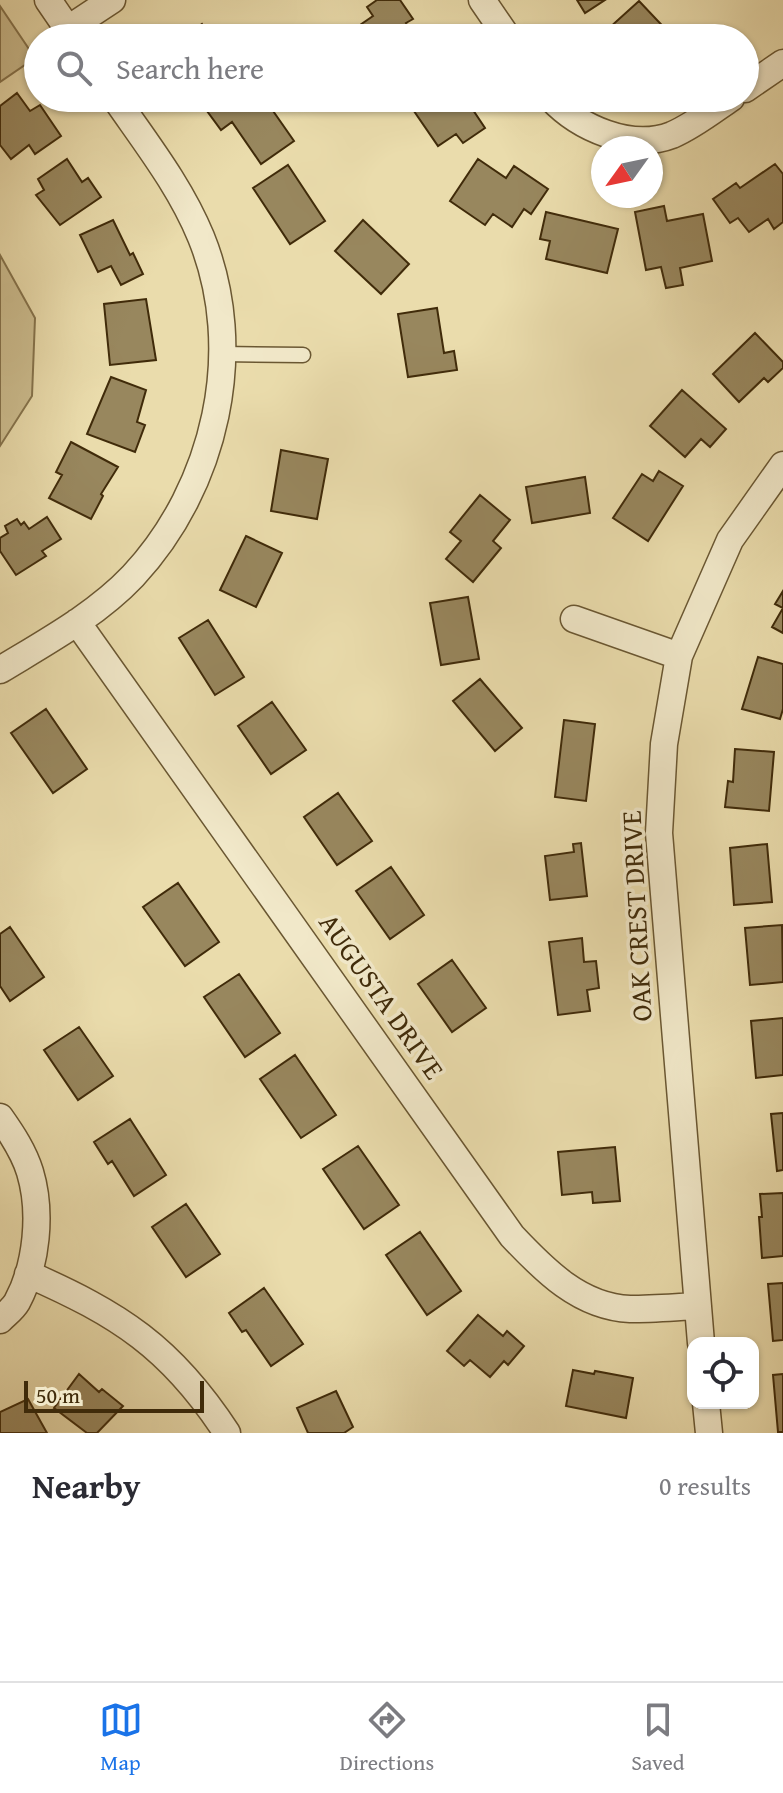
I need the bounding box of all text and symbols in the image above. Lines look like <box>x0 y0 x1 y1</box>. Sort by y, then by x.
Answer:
search box <box>24 24 759 112</box>
icon: search <box>52 46 96 90</box>
text: Search here <box>116 46 264 90</box>
north arrow <box>591 136 663 208</box>
street label: OAK CREST DRIVE <box>610 809 661 1023</box>
street label: AUGUSTA DRIVE <box>310 904 455 1087</box>
map controls <box>687 1337 759 1409</box>
button: locate <box>687 1337 759 1409</box>
scale bar <box>24 1377 204 1413</box>
text: 50 m <box>36 1379 80 1411</box>
text: Nearby <box>32 1461 141 1510</box>
text: 0 results <box>659 1466 751 1505</box>
tab: Map <box>99 1698 143 1778</box>
tab: Directions <box>340 1698 434 1778</box>
tab: Saved <box>631 1698 684 1778</box>

